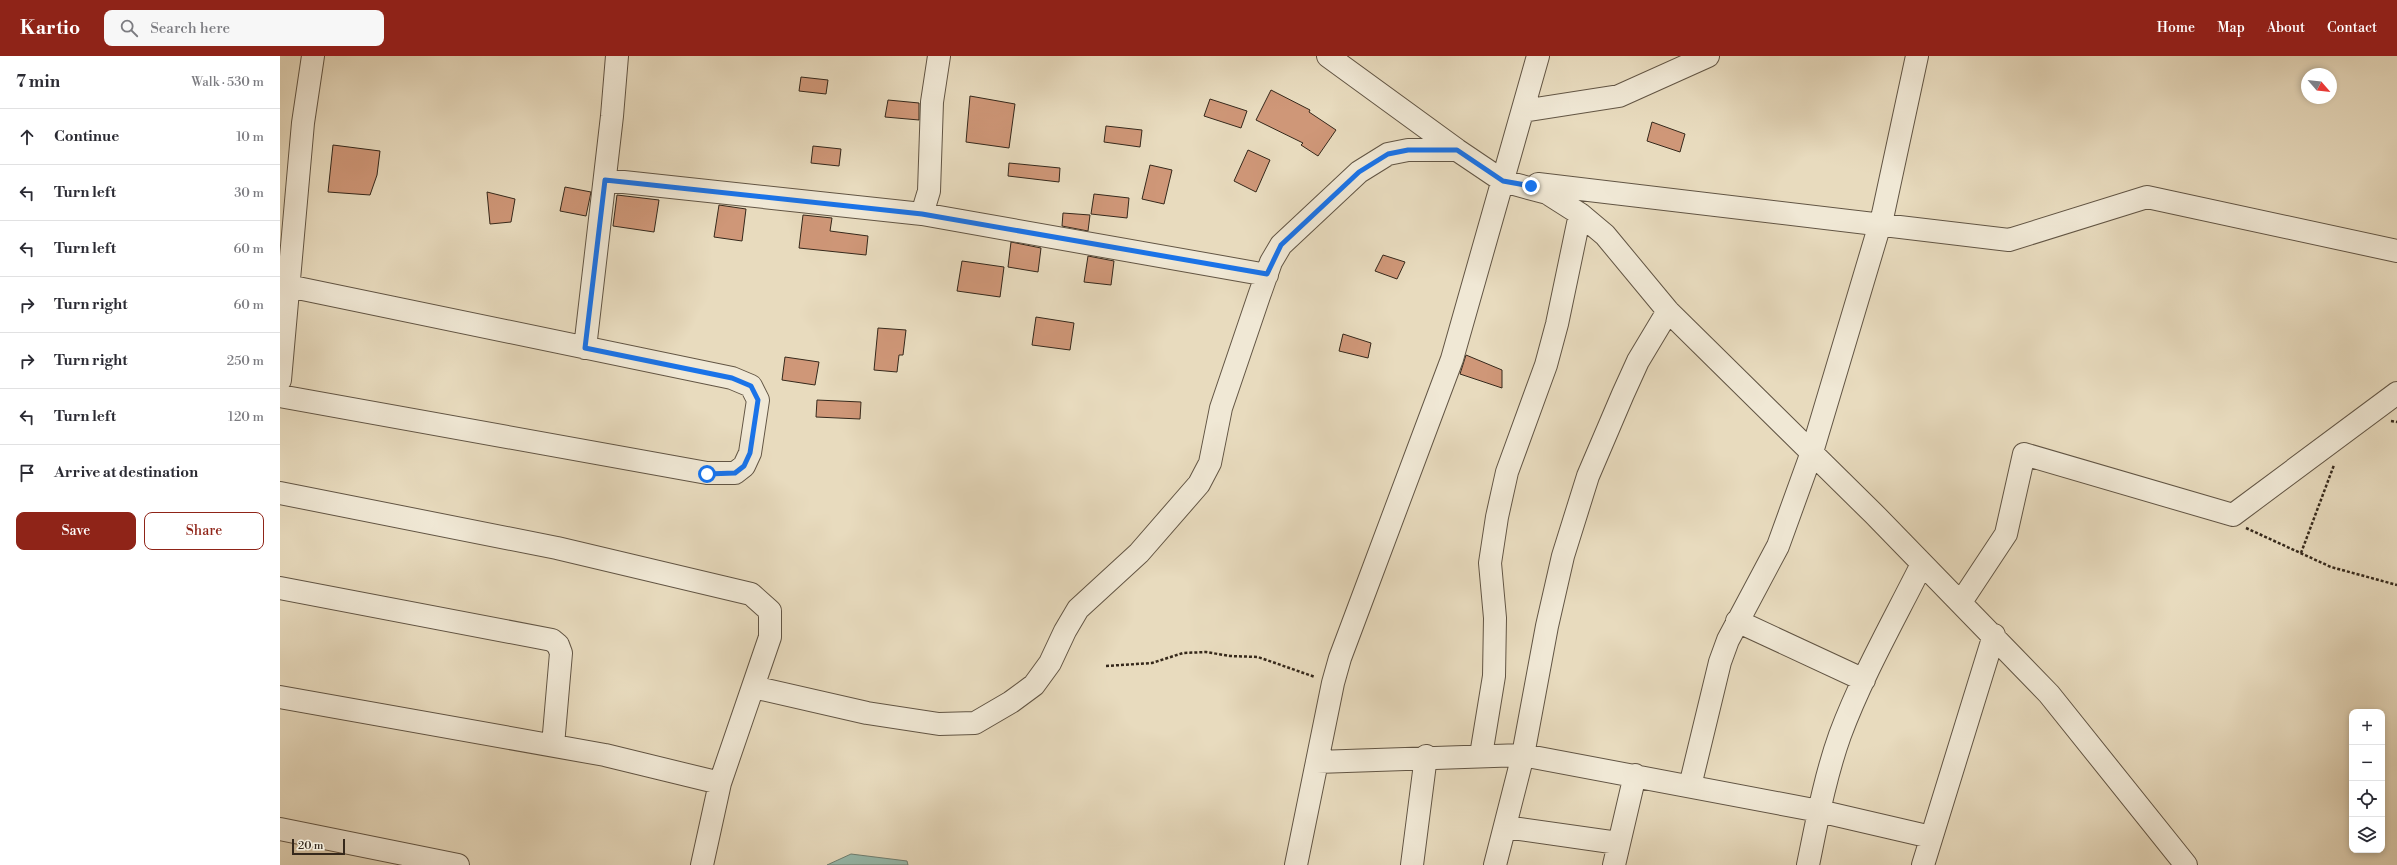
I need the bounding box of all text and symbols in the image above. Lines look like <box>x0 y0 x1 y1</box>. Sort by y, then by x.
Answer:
search box <box>104 10 384 46</box>
text: Kartio <box>20 16 80 40</box>
icon: search <box>118 17 140 39</box>
text: Search here <box>150 19 230 38</box>
text: Home <box>2157 19 2195 37</box>
text: Map <box>2217 19 2245 37</box>
text: About <box>2267 19 2305 37</box>
text: Contact <box>2327 19 2377 37</box>
north arrow <box>2301 68 2337 104</box>
text: 7 min <box>16 71 60 93</box>
text: Walk · 530 m <box>191 74 264 90</box>
icon: ahead <box>16 126 38 148</box>
text: Continue <box>54 127 119 146</box>
text: 10 m <box>236 129 264 145</box>
route end <box>1522 177 1540 195</box>
icon: left <box>16 182 38 204</box>
text: Turn left <box>54 183 116 202</box>
text: 30 m <box>234 185 264 201</box>
icon: left <box>16 238 38 260</box>
text: Turn left <box>54 239 116 258</box>
text: 60 m <box>233 241 264 257</box>
icon: right <box>16 294 38 316</box>
text: Turn right <box>54 295 128 314</box>
text: 60 m <box>233 297 264 313</box>
icon: right <box>16 350 38 372</box>
text: Turn right <box>54 351 128 370</box>
text: 250 m <box>227 353 264 369</box>
icon: left <box>16 406 38 428</box>
text: Turn left <box>54 407 116 426</box>
text: 120 m <box>228 409 264 425</box>
icon: arrive <box>16 462 38 484</box>
text: Arrive at destination <box>54 463 198 482</box>
route start <box>698 465 716 483</box>
button: Save <box>16 512 136 550</box>
button: Share <box>144 512 264 550</box>
map controls <box>2349 709 2385 853</box>
button: + <box>2349 709 2385 745</box>
button: − <box>2349 745 2385 781</box>
button: locate <box>2349 781 2385 817</box>
button: layers <box>2349 817 2385 853</box>
scale bar <box>292 837 345 856</box>
text: 20 m <box>298 839 323 853</box>

